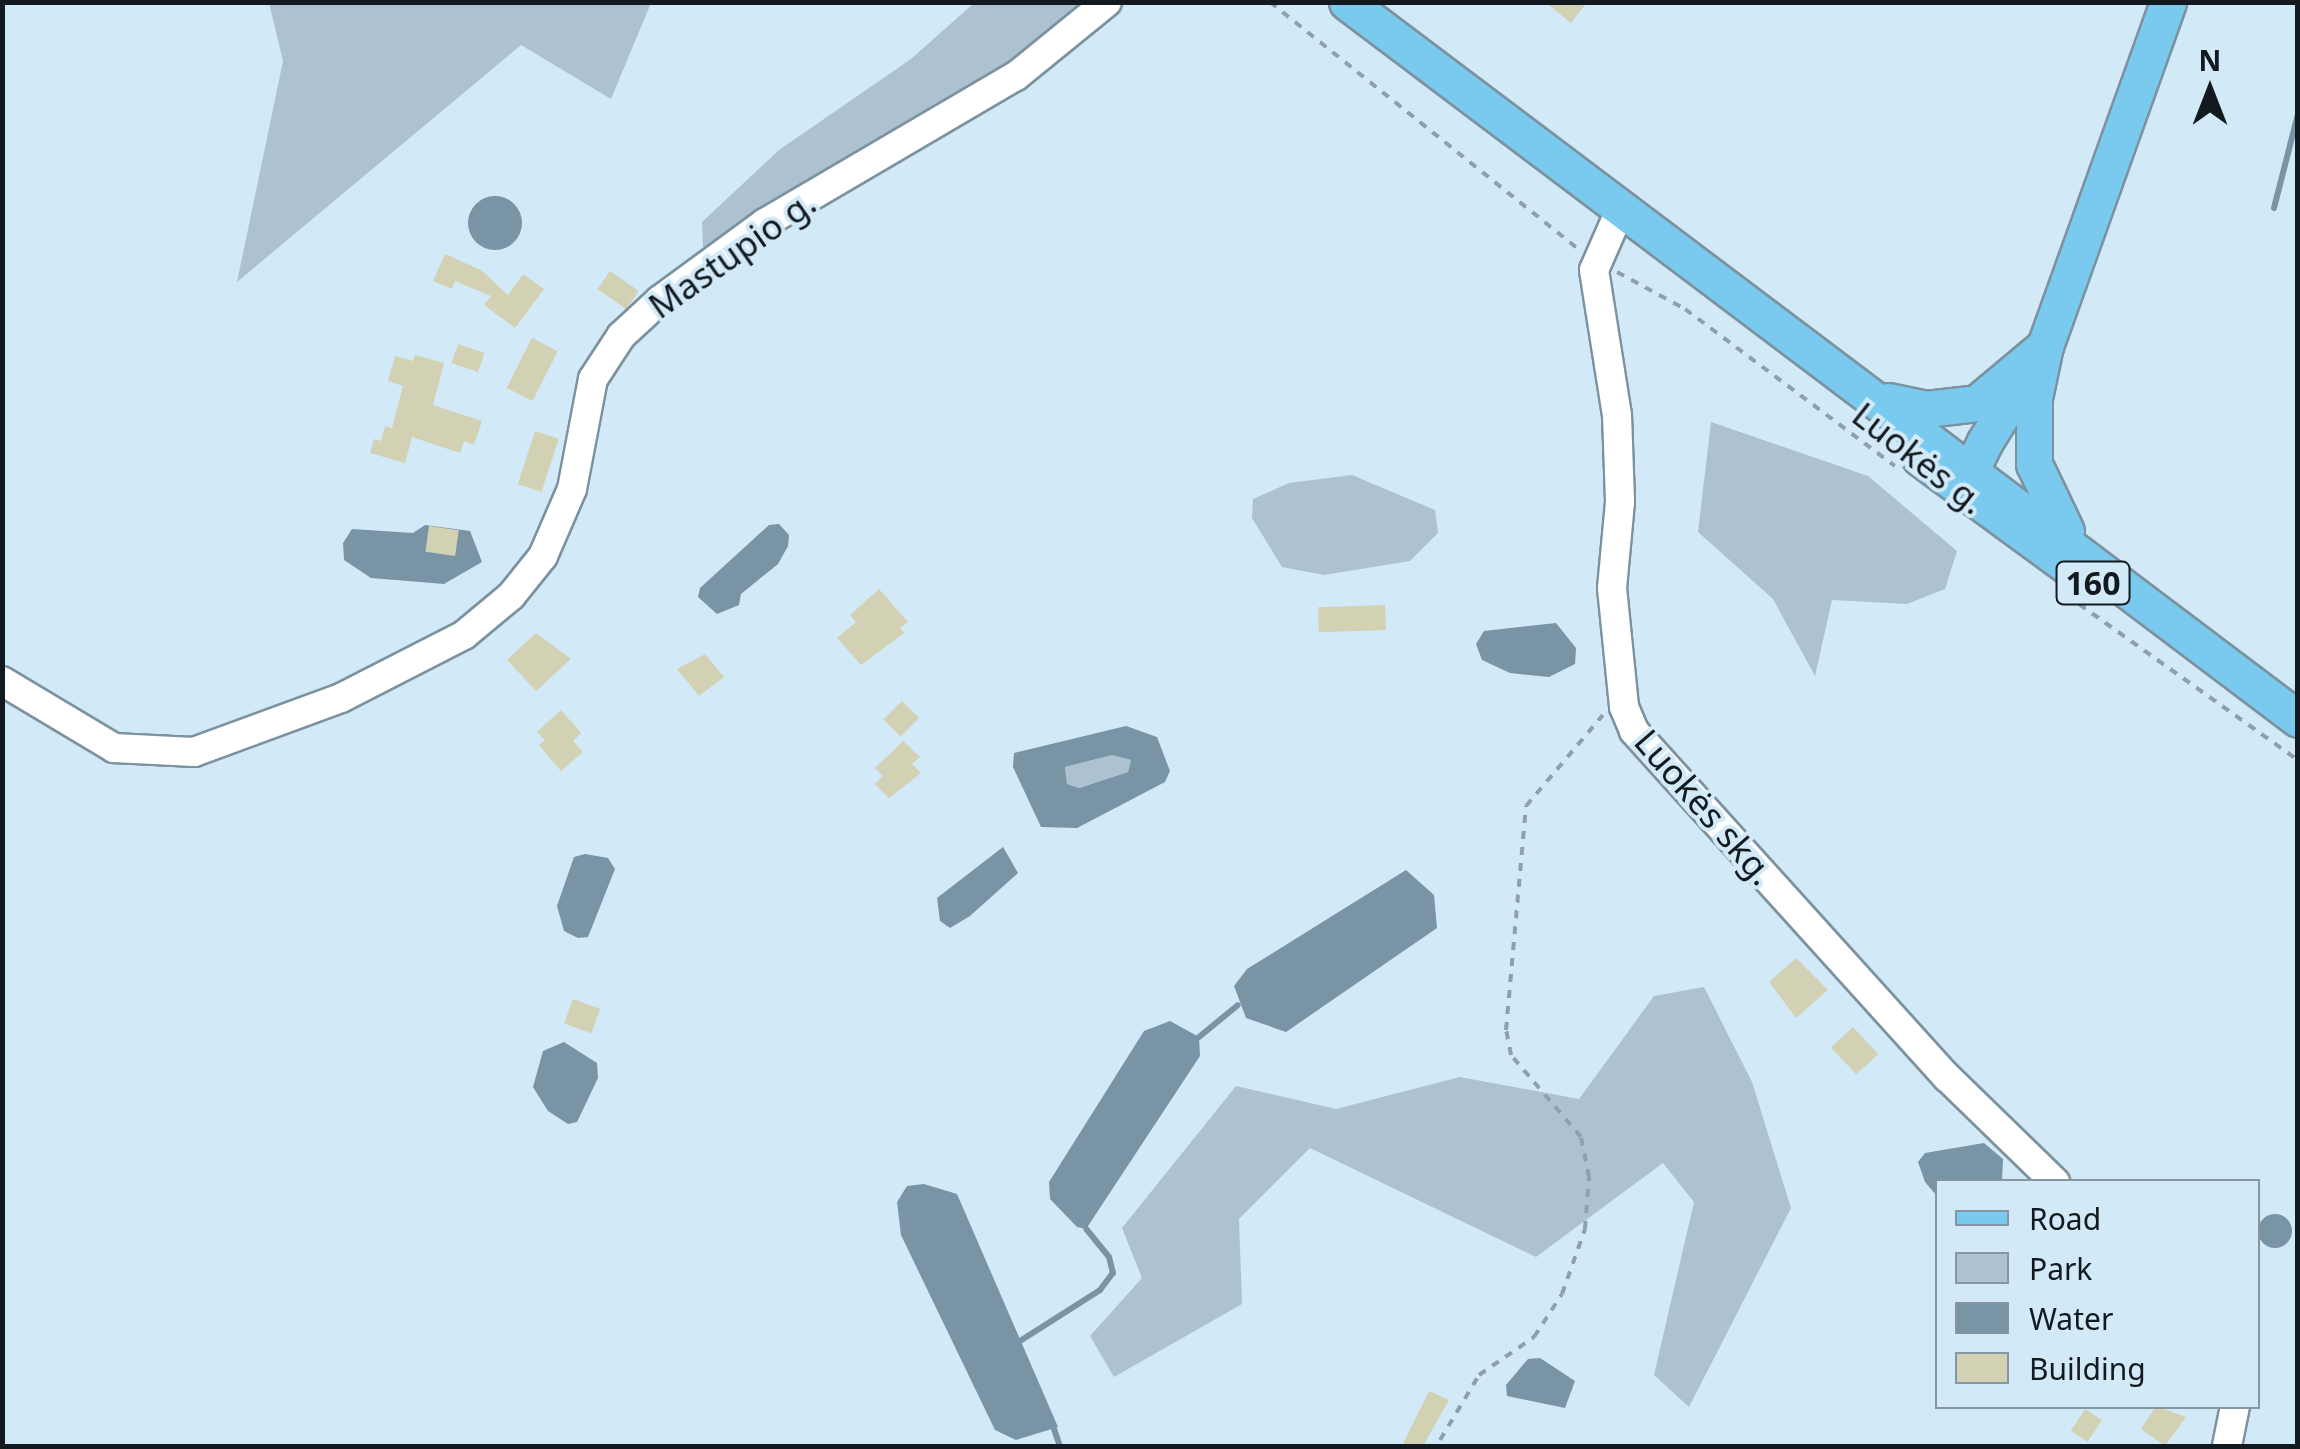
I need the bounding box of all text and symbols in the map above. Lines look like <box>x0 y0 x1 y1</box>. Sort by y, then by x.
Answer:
north arrow <box>2160 40 2260 140</box>
text: N <box>2199 41 2221 79</box>
street label: Mastupio g. <box>640 181 824 327</box>
street label: Luokės g. <box>1844 393 1994 523</box>
road number: 160 <box>2056 556 2130 610</box>
street label: Luokės skg. <box>1626 721 1784 893</box>
legend <box>1935 1179 2260 1409</box>
text: Road <box>2029 1198 2101 1239</box>
text: Park <box>2029 1248 2092 1289</box>
text: Water <box>2029 1298 2113 1339</box>
text: Building <box>2029 1348 2146 1389</box>

